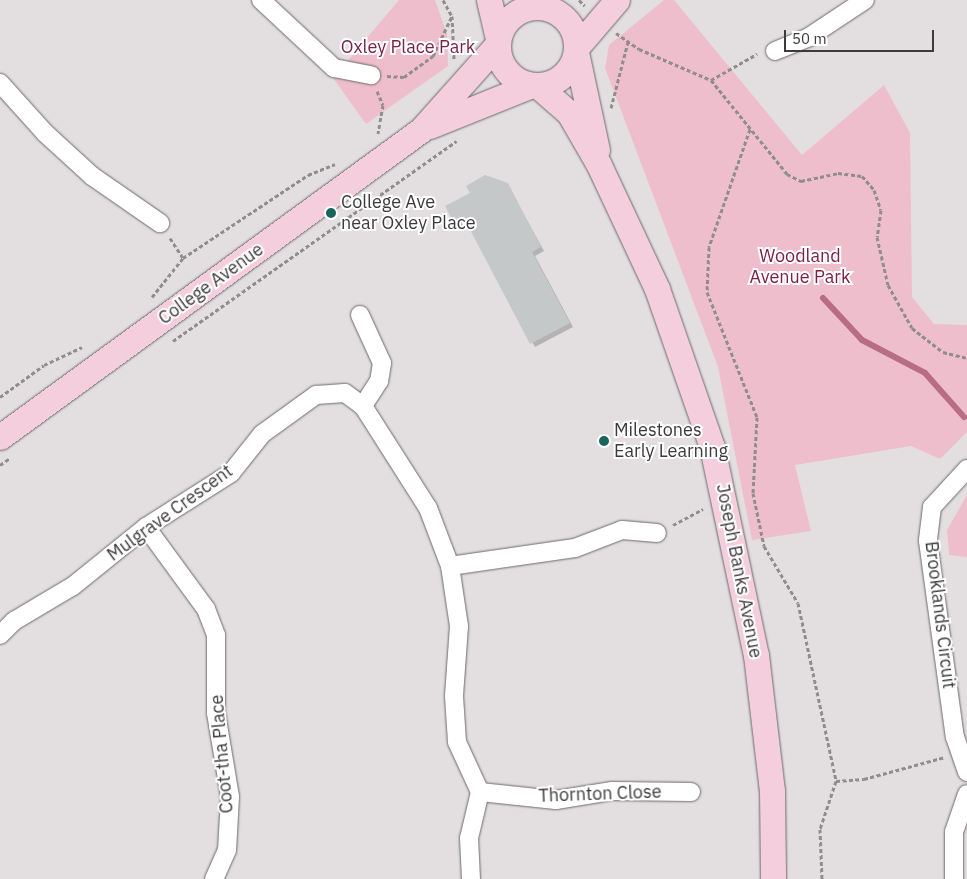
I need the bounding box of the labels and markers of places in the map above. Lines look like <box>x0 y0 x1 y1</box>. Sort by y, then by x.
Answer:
place label: College Ave near Oxley Place <box>341 192 476 234</box>
marker: College Ave near Oxley Place <box>325 207 337 219</box>
place label: Milestones Early Learning <box>614 420 728 462</box>
marker: Milestones Early Learning <box>598 435 610 447</box>

